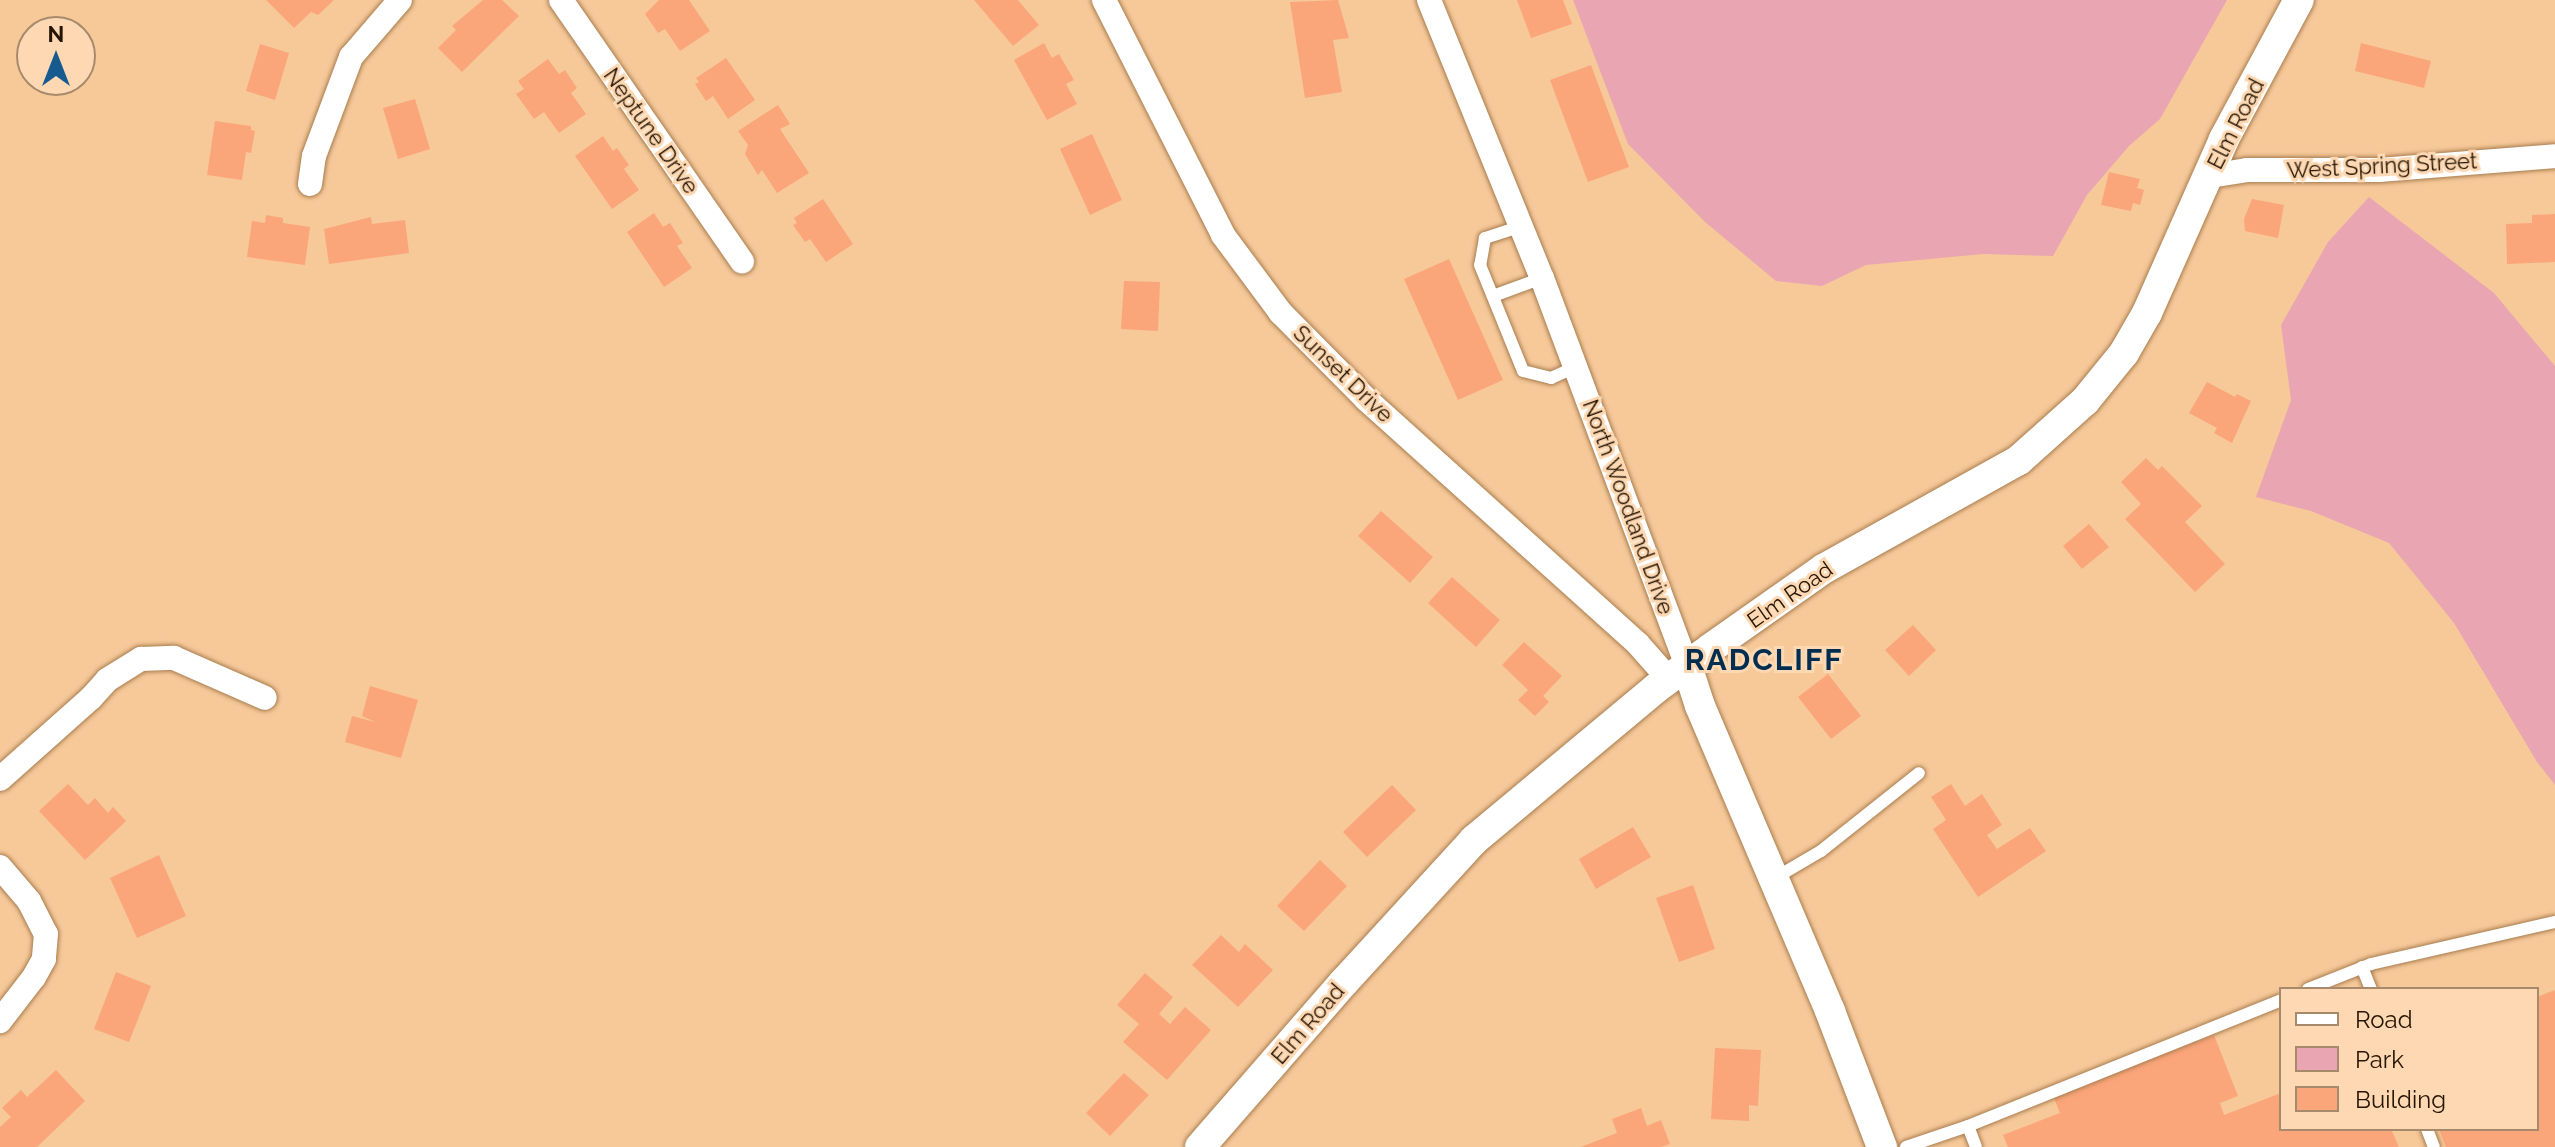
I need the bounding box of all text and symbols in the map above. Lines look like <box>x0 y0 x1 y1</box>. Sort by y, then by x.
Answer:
north arrow <box>16 16 96 96</box>
text: N <box>48 21 64 47</box>
street label: Neptune Drive <box>598 63 704 199</box>
street label: Elm Road <box>2202 74 2270 174</box>
street label: West Spring Street <box>2286 148 2478 184</box>
street label: Sunset Drive <box>1288 320 1398 428</box>
street label: North Woodland Drive <box>1577 396 1679 618</box>
street label: Elm Road <box>1742 556 1838 634</box>
district label: RADCLIFF <box>1685 642 1843 678</box>
street label: Elm Road <box>1266 978 1350 1070</box>
legend <box>2279 987 2539 1131</box>
text: Road <box>2355 1005 2413 1034</box>
text: Park <box>2355 1045 2404 1074</box>
text: Building <box>2355 1085 2446 1114</box>

